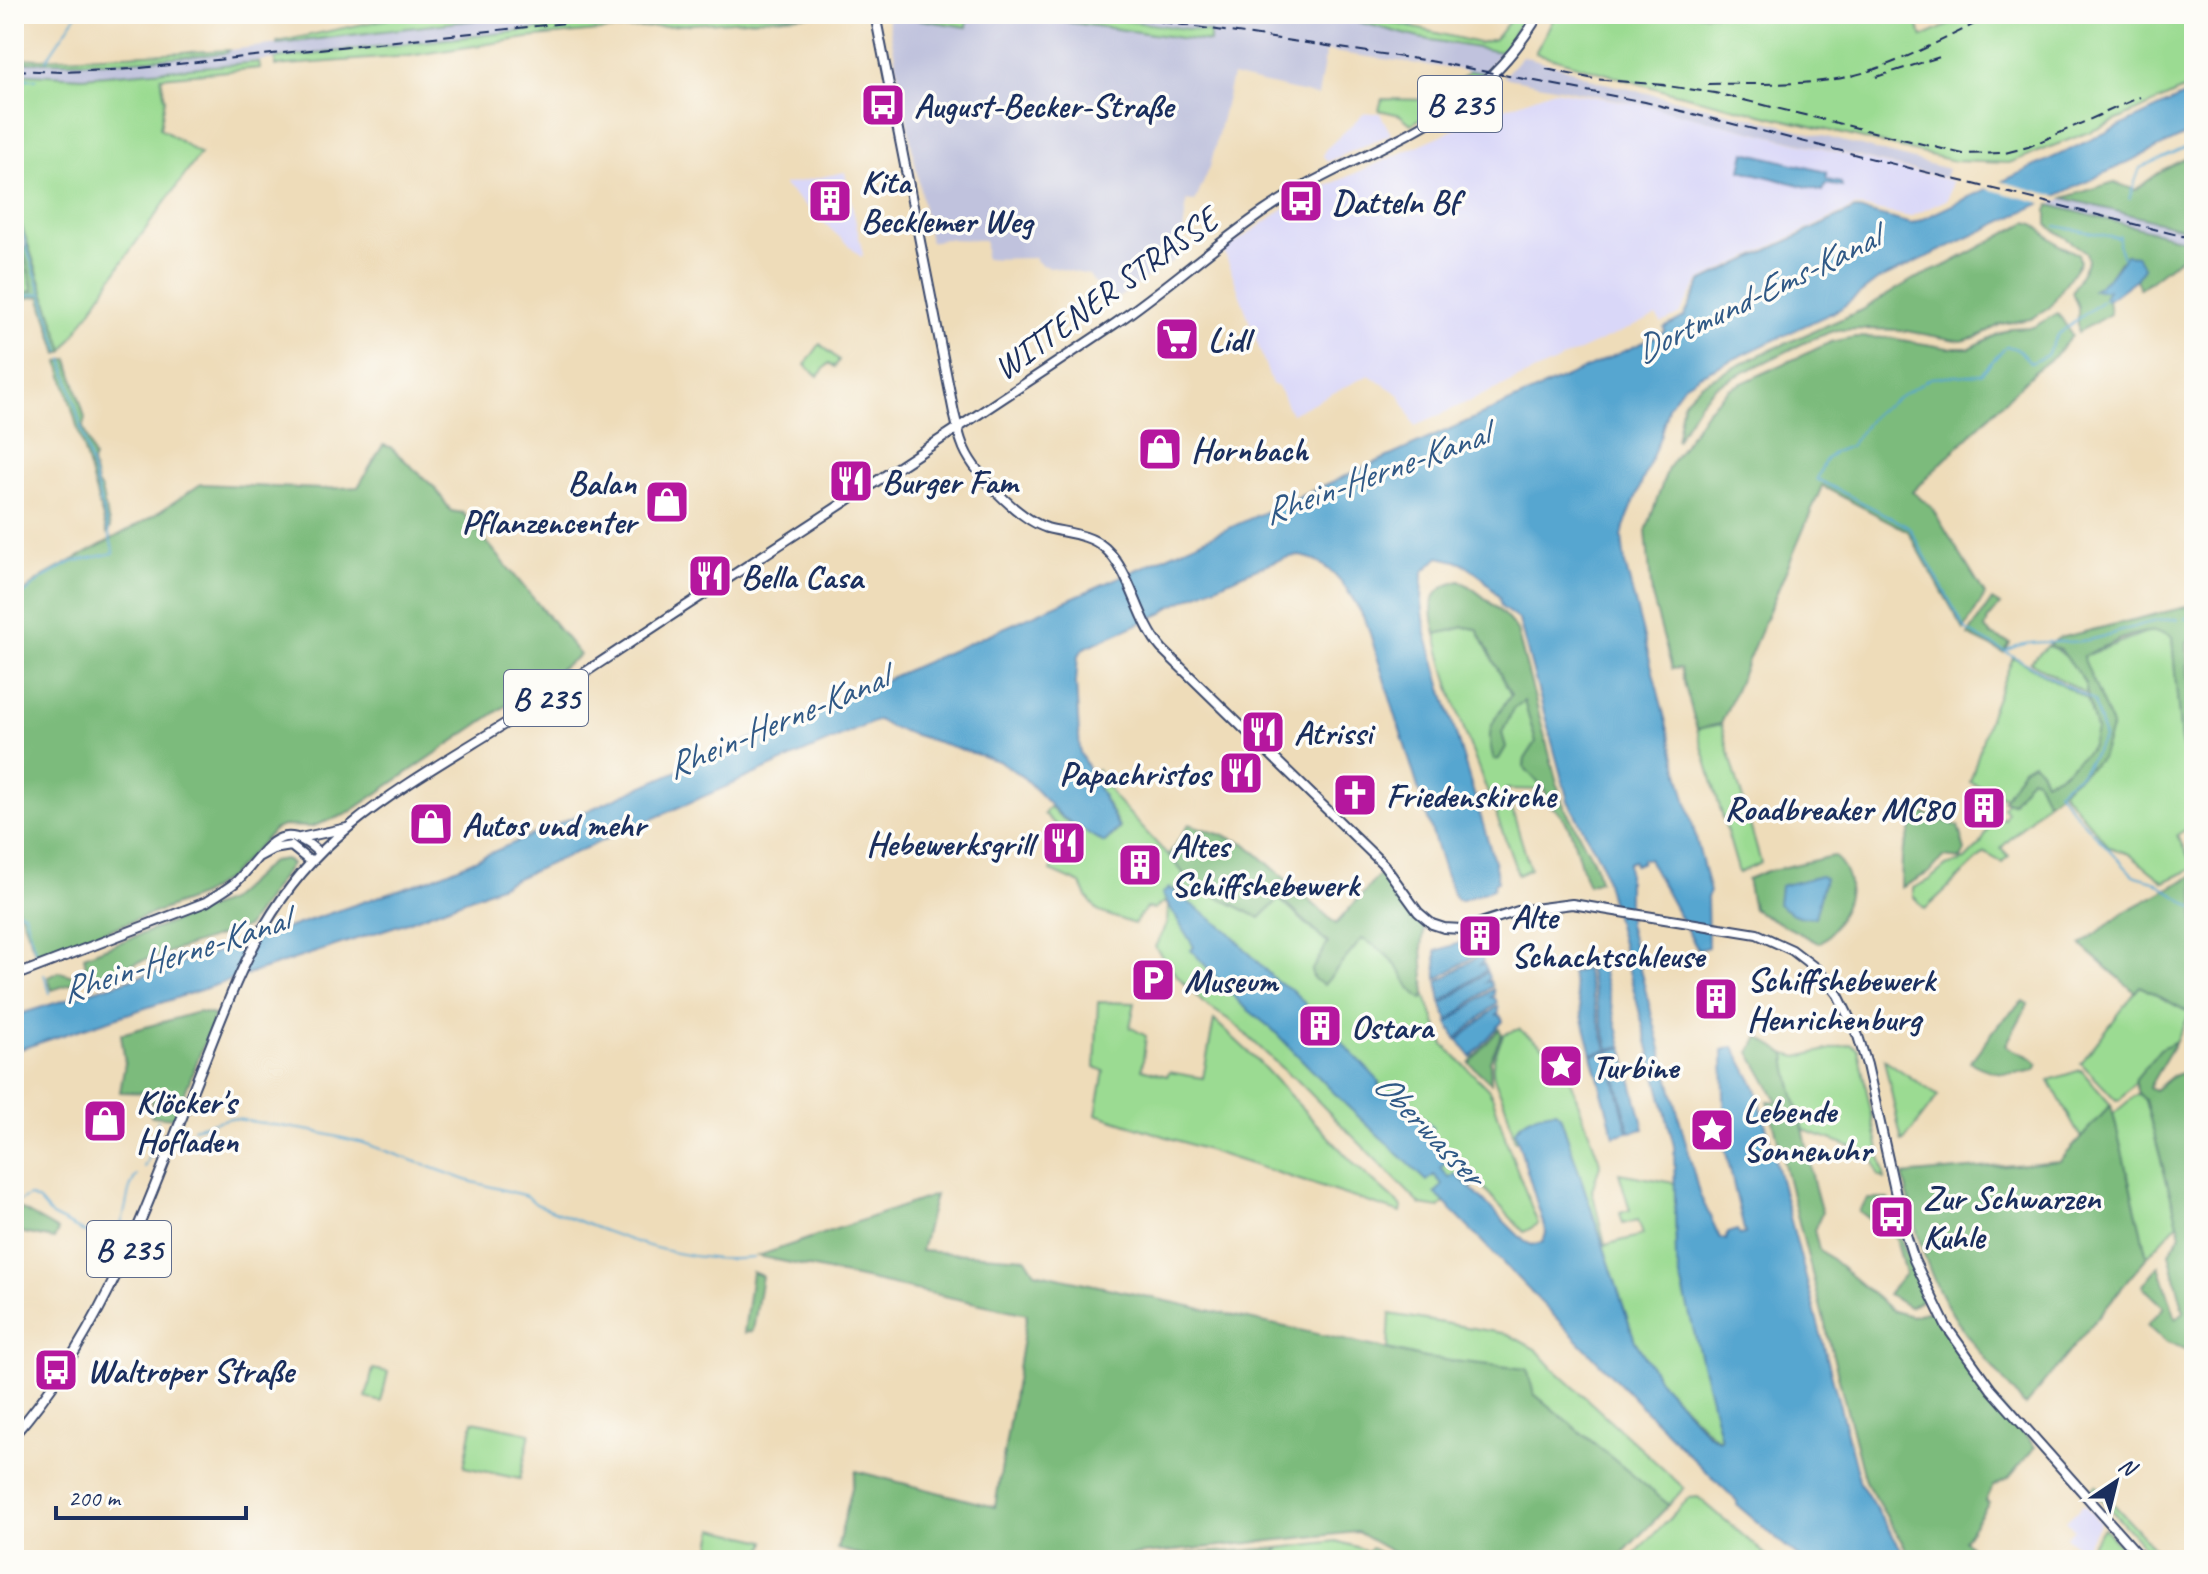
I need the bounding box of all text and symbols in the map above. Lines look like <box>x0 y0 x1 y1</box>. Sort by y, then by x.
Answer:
road number: B 235 <box>1418 76 1502 132</box>
bus stop icon: August-Becker-Straße <box>859 81 907 129</box>
place label: August-Becker-Straße <box>914 84 1176 127</box>
place label: Kita Becklemer Weg <box>861 160 1035 242</box>
building icon: Kita Becklemer Weg <box>806 177 854 225</box>
bus stop icon: Datteln Bf <box>1277 177 1325 225</box>
place label: Datteln Bf <box>1332 180 1467 223</box>
street label: WITTENER STRASSE <box>985 195 1229 389</box>
water label: Dortmund-Ems-Kanal <box>1627 210 1897 373</box>
supermarket icon: Lidl <box>1153 315 1201 363</box>
place label: Lidl <box>1208 318 1255 361</box>
water label: Rhein-Herne-Kanal <box>1257 407 1505 535</box>
shop icon: Hornbach <box>1136 425 1184 473</box>
place label: Hornbach <box>1191 428 1309 471</box>
restaurant icon: Burger Fam <box>827 457 875 505</box>
place label: Burger Fam <box>882 460 1020 503</box>
place label: Balan Pflanzencenter <box>462 461 640 543</box>
shop icon: Balan Pflanzencenter <box>643 478 691 526</box>
restaurant icon: Bella Casa <box>686 552 734 600</box>
place label: Bella Casa <box>741 555 866 598</box>
water label: Rhein-Herne-Kanal <box>659 650 905 789</box>
road number: B 235 <box>504 670 588 726</box>
restaurant icon: Atrissi <box>1239 708 1287 756</box>
place label: Atrissi <box>1294 711 1376 754</box>
restaurant icon: Papachristos <box>1217 749 1265 797</box>
place label: Papachristos <box>1059 752 1213 795</box>
church icon: Friedenskirche <box>1331 771 1379 819</box>
place label: Friedenskirche <box>1386 774 1558 817</box>
building icon: Roadbreaker MC80 <box>1960 784 2008 832</box>
place label: Roadbreaker MC80 <box>1724 787 1957 830</box>
shop icon: Autos und mehr <box>407 800 455 848</box>
place label: Autos und mehr <box>462 803 649 846</box>
restaurant icon: Hebewerksgrill <box>1040 819 1088 867</box>
place label: Hebewerksgrill <box>866 822 1039 865</box>
place label: Altes Schiffshebewerk <box>1171 824 1362 906</box>
building icon: Altes Schiffshebewerk <box>1116 841 1164 889</box>
water label: Rhein-Herne-Kanal <box>55 893 305 1013</box>
place label: Alte Schachtschleuse <box>1511 895 1707 977</box>
building icon: Alte Schachtschleuse <box>1456 912 1504 960</box>
parking icon: Museum <box>1129 956 1177 1004</box>
place label: Schiffshebewerk Henrichenburg <box>1747 958 1938 1040</box>
place label: Museum <box>1184 959 1280 1002</box>
building icon: Schiffshebewerk Henrichenburg <box>1692 975 1740 1023</box>
building icon: Ostara <box>1296 1002 1344 1050</box>
place label: Ostara <box>1351 1005 1436 1048</box>
place icon: Turbine <box>1537 1042 1585 1090</box>
place label: Turbine <box>1592 1045 1681 1088</box>
water label: Oberwasser <box>1364 1062 1499 1200</box>
place label: Klöcker's Hofladen <box>136 1080 239 1162</box>
place label: Lebende Sonnenuhr <box>1743 1089 1875 1171</box>
shop icon: Klöcker's Hofladen <box>81 1097 129 1145</box>
place icon: Lebende Sonnenuhr <box>1688 1106 1736 1154</box>
place label: Zur Schwarzen Kuhle <box>1923 1176 2102 1258</box>
bus stop icon: Zur Schwarzen Kuhle <box>1868 1193 1916 1241</box>
road number: B 235 <box>87 1221 171 1277</box>
bus stop icon: Waltroper Straße <box>32 1346 80 1394</box>
place label: Waltroper Straße <box>87 1349 297 1392</box>
north arrow <box>2076 1442 2156 1522</box>
text: N <box>2113 1451 2143 1484</box>
scale bar <box>56 1470 246 1520</box>
text: 200 m <box>68 1483 122 1513</box>

